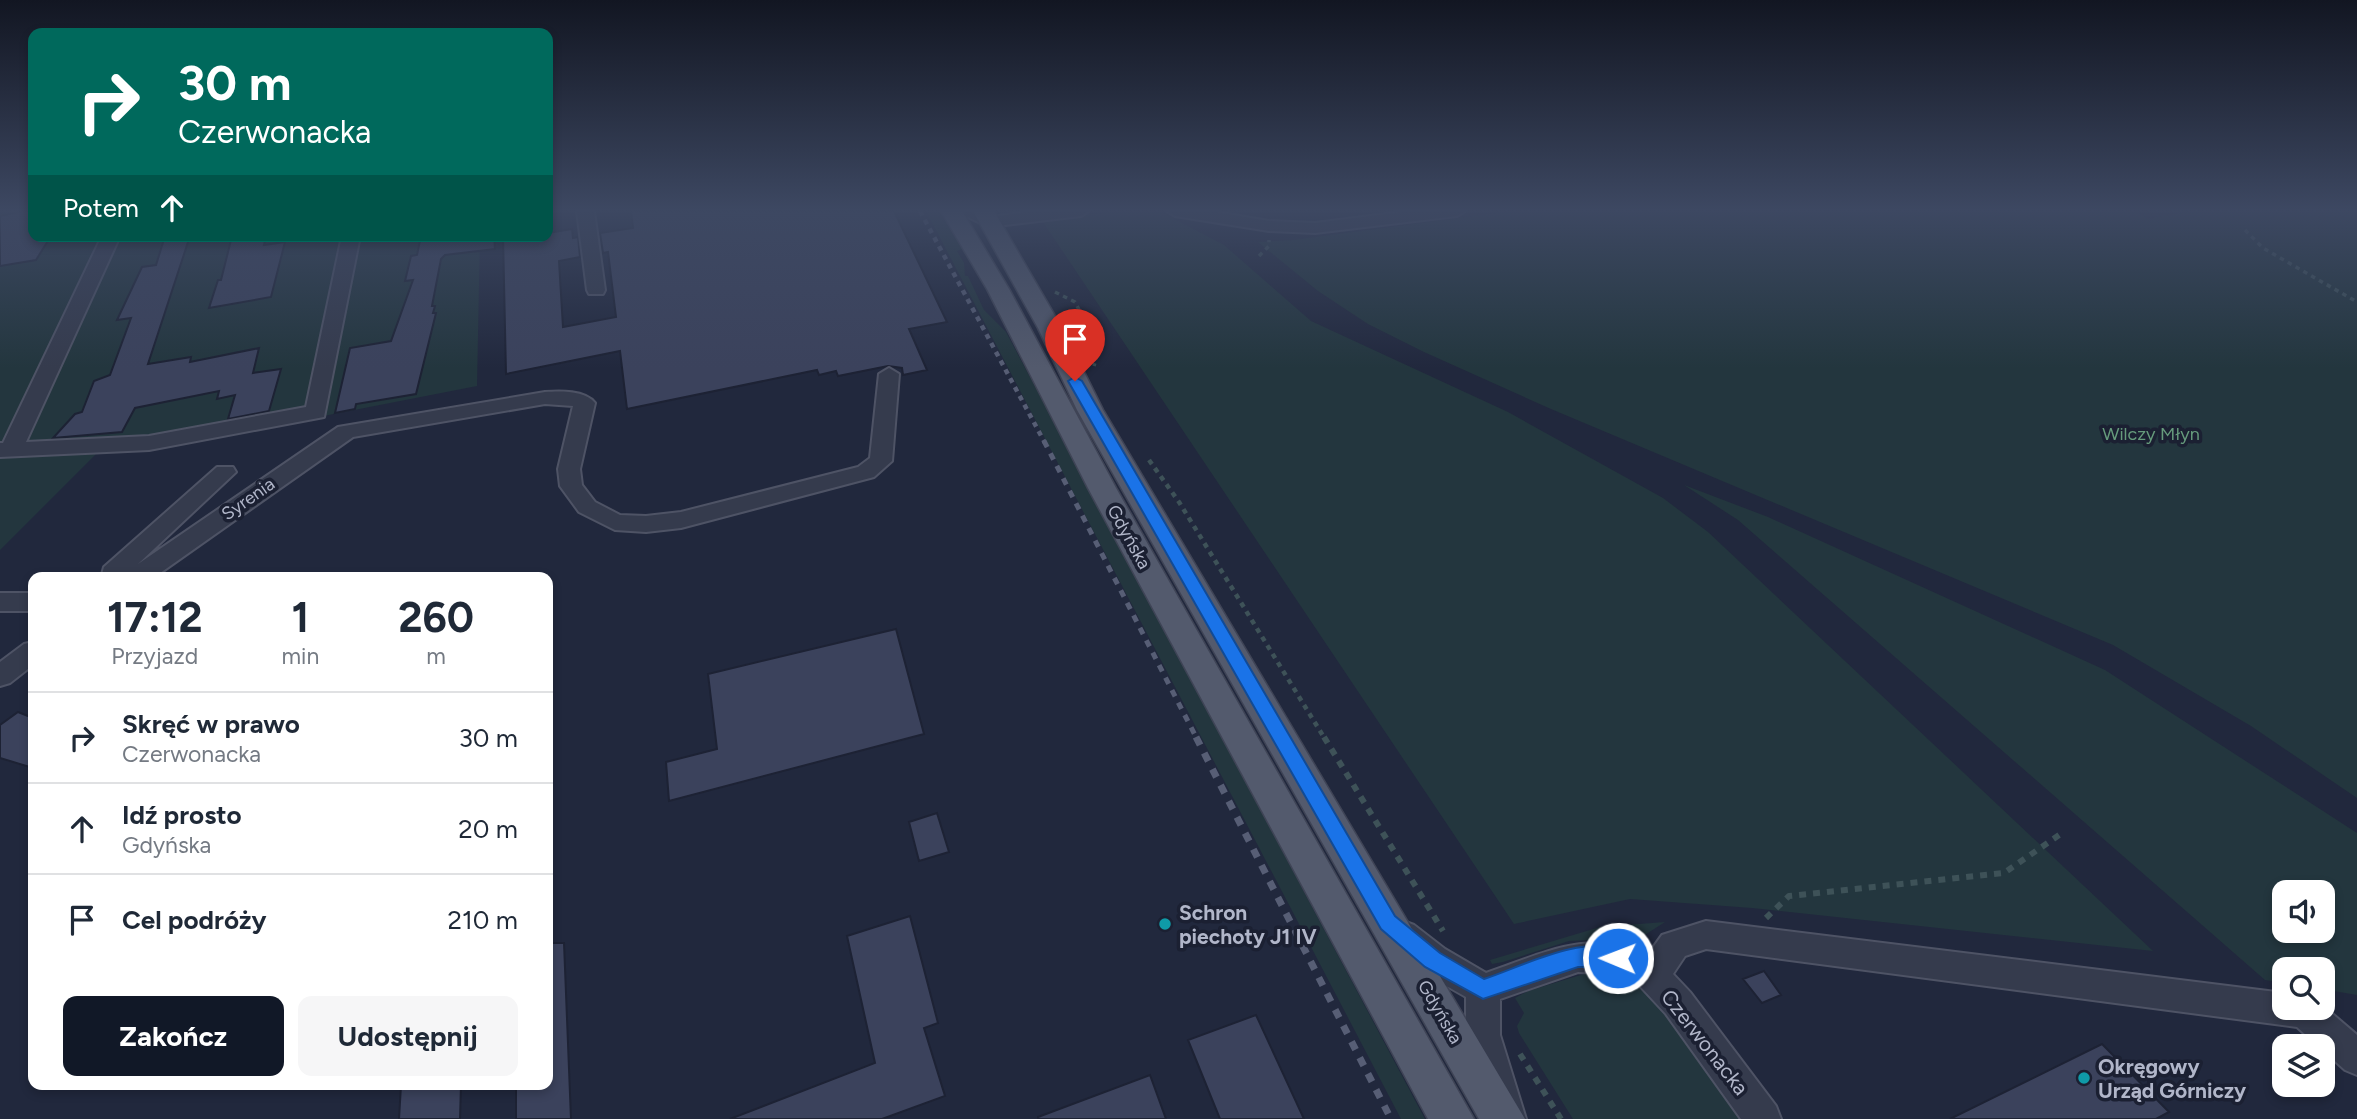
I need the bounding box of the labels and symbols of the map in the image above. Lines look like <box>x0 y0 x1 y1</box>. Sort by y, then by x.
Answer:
pin <box>1045 309 1105 381</box>
park label: Wilczy Młyn <box>2102 423 2200 445</box>
street label: Syrenia <box>217 473 279 525</box>
street label: Gdyńska <box>1102 501 1156 573</box>
place label: Schron piechoty J1 IV <box>1179 900 1317 949</box>
marker: Schron piechoty J1 IV <box>1157 916 1173 932</box>
position arrow <box>1581 921 1655 995</box>
street label: Gdyńska <box>1413 976 1467 1048</box>
street label: Czerwonacka <box>1656 984 1754 1100</box>
place label: Okręgowy Urząd Górniczy <box>2098 1054 2247 1103</box>
marker: Okręgowy Urząd Górniczy <box>2076 1070 2092 1086</box>

